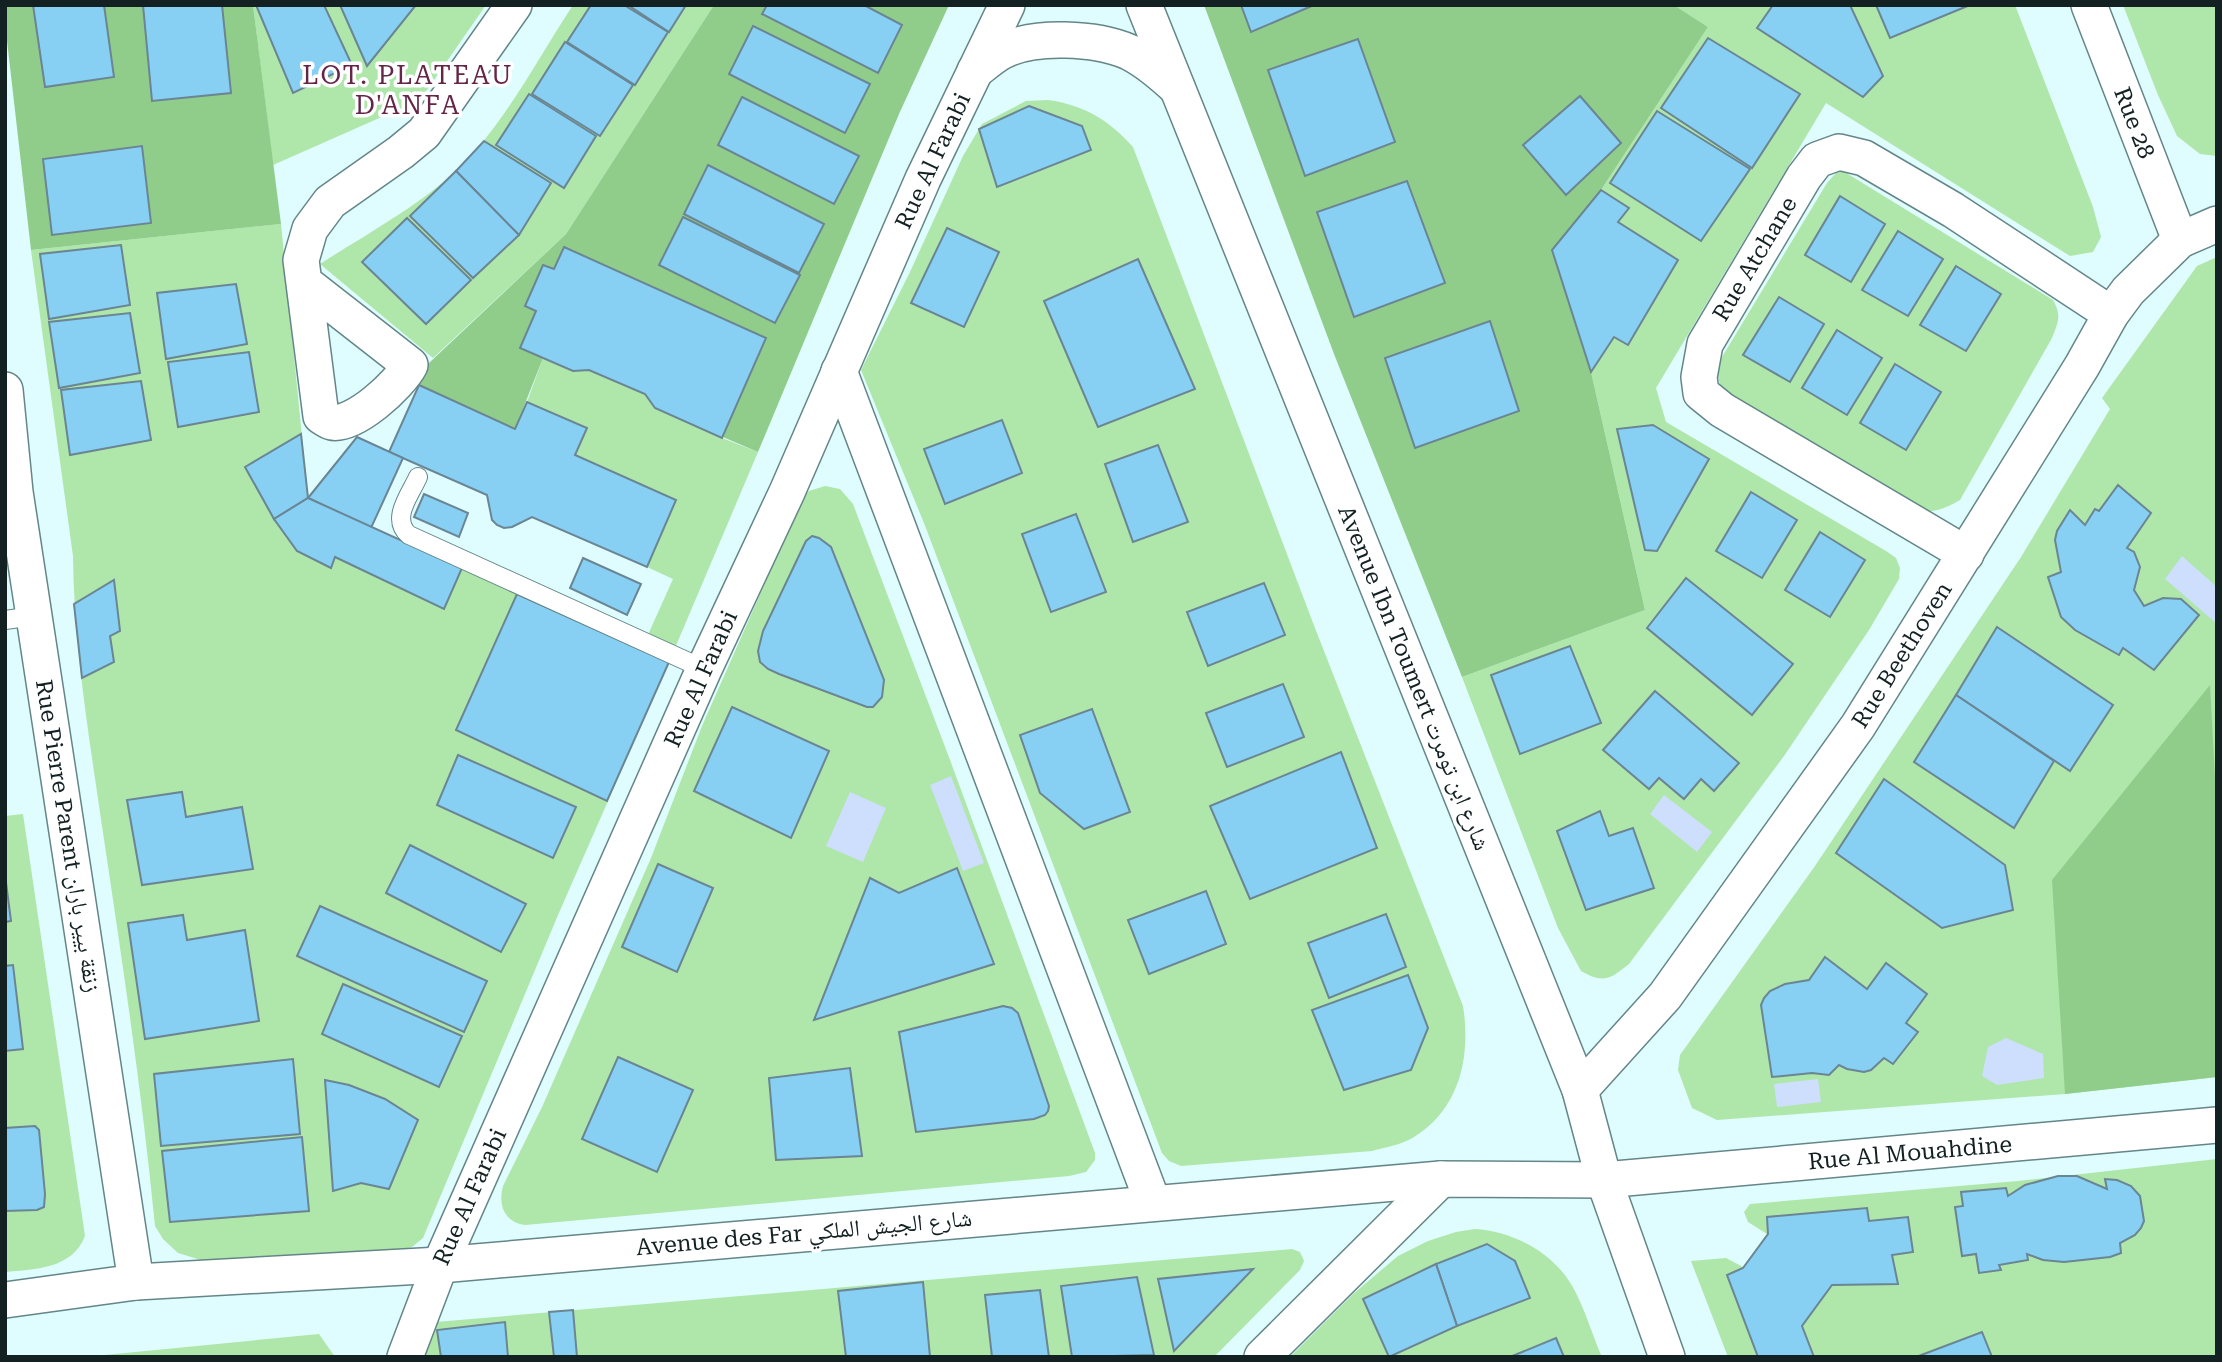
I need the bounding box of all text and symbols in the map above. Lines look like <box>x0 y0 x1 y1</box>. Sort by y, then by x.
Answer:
district label: LOT. PLATEAU D'ANFA <box>302 60 514 120</box>
street label: Rue 28 <box>2108 84 2160 163</box>
street label: Rue Al Farabi <box>890 89 976 233</box>
street label: Rue Atchane <box>1707 192 1803 326</box>
street label: Avenue Ibn Toumert شارع ابن تومرت <box>1331 502 1496 855</box>
street label: Rue Beethoven <box>1846 577 1958 733</box>
street label: Rue Al Farabi <box>659 607 743 751</box>
street label: Rue Pierre Parent زنقة بيير باران <box>30 678 106 994</box>
street label: Rue Al Farabi <box>428 1125 512 1269</box>
street label: Rue Al Mouahdine <box>1807 1131 2013 1175</box>
street label: Avenue des Far شارع الجيش الملكي <box>635 1205 974 1266</box>

